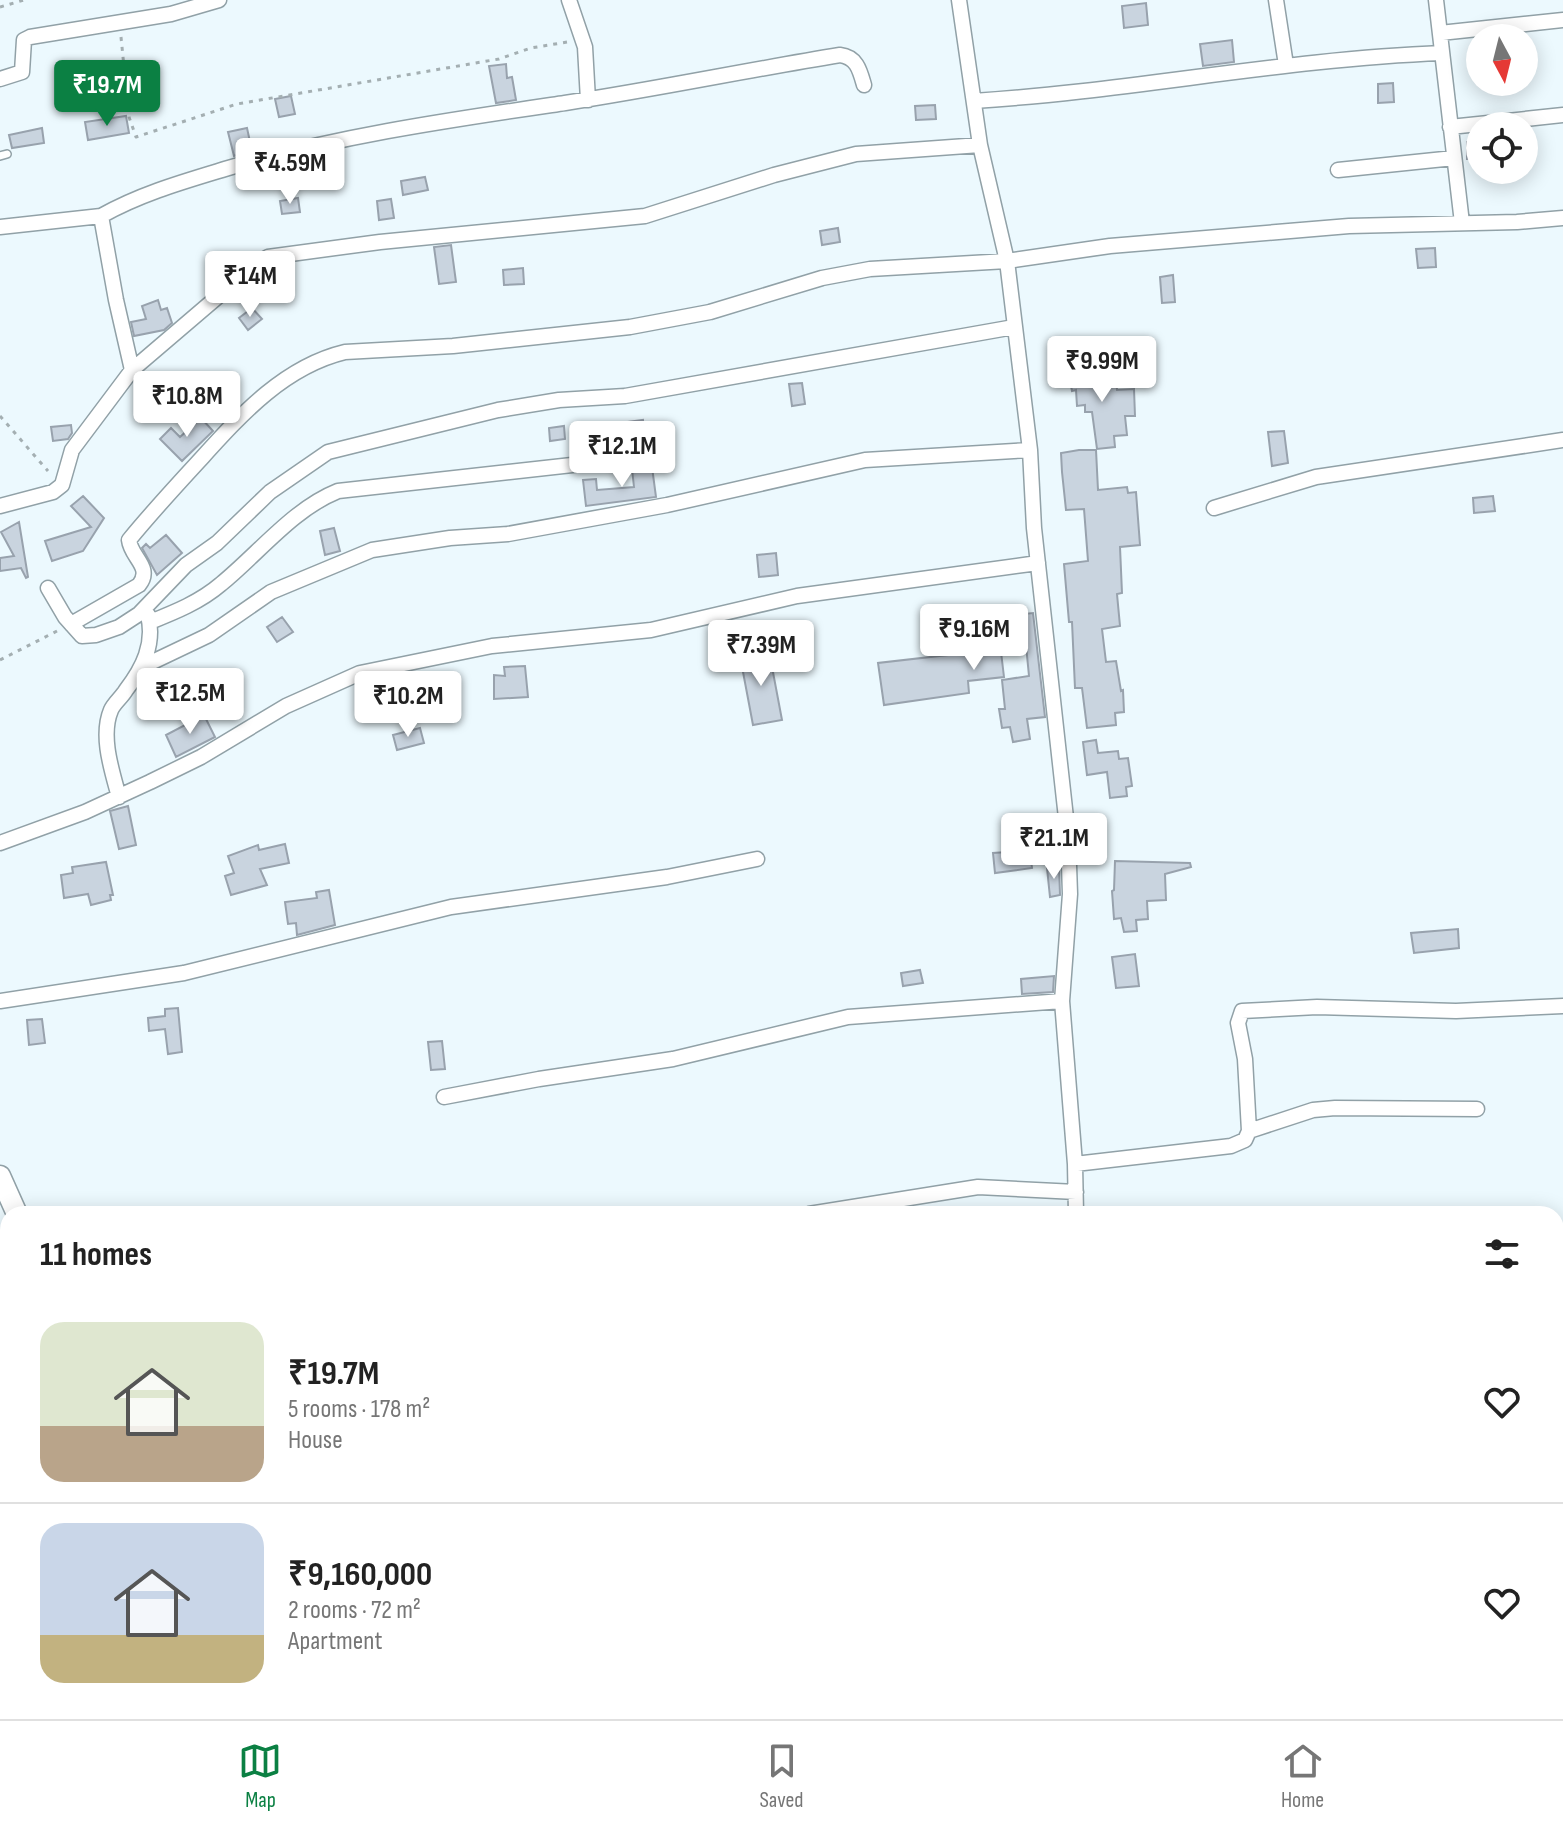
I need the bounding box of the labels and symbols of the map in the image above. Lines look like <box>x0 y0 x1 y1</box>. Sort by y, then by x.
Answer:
north arrow <box>1466 24 1538 96</box>
pin: ₹19.7M <box>42 60 172 128</box>
pin: ₹4.59M <box>225 138 355 206</box>
pin: ₹14M <box>203 251 297 319</box>
pin: ₹9.99M <box>1037 336 1167 404</box>
pin: ₹10.8M <box>122 371 252 439</box>
pin: ₹12.1M <box>557 421 687 489</box>
pin: ₹9.16M <box>909 604 1039 672</box>
pin: ₹7.39M <box>696 620 826 688</box>
pin: ₹12.5M <box>125 668 255 736</box>
pin: ₹10.2M <box>343 671 473 739</box>
pin: ₹21.1M <box>989 813 1119 881</box>

